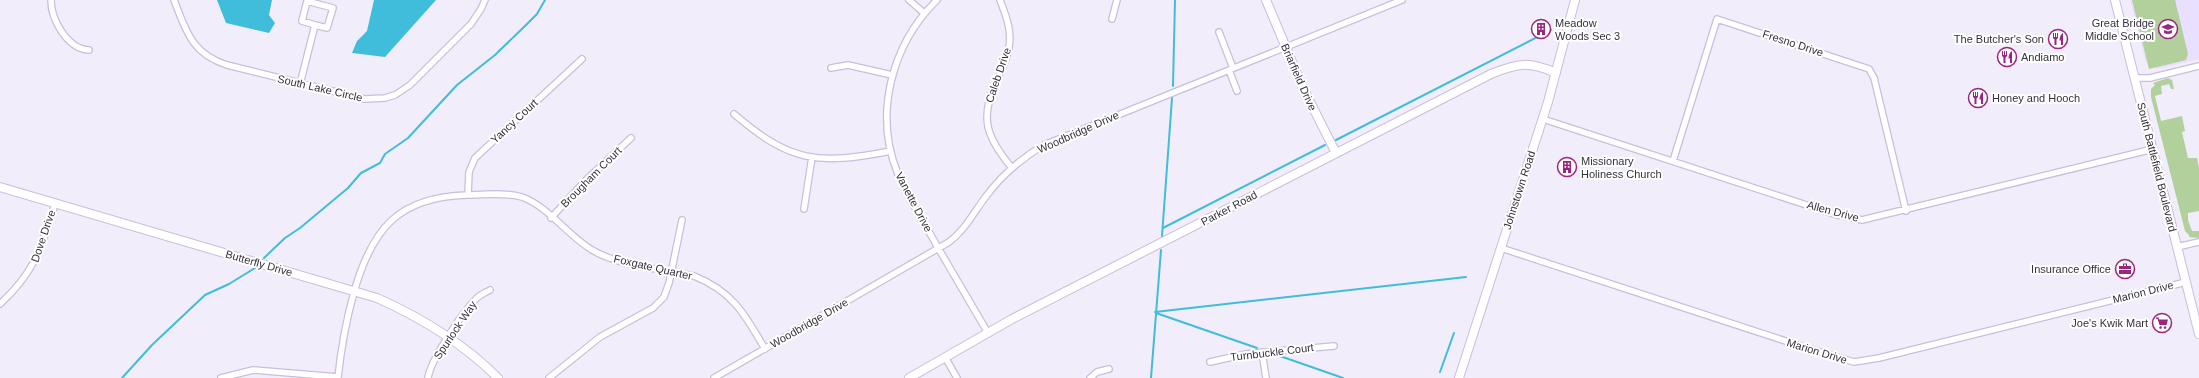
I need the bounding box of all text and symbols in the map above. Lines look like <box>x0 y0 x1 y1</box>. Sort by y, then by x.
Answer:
place label: Meadow Woods Sec 3 <box>1555 17 1620 42</box>
place label: Great Bridge Middle School <box>2085 17 2154 42</box>
building icon: Meadow Woods Sec 3 <box>1530 18 1552 40</box>
school or university icon: Great Bridge Middle School <box>2157 18 2179 40</box>
street label: Fresno Drive <box>1761 28 1825 58</box>
restaurant icon: The Butcher's Son <box>2047 28 2069 50</box>
place label: The Butcher's Son <box>1954 33 2044 45</box>
street label: Briarfield Drive <box>1279 42 1319 112</box>
street label: Caleb Drive <box>983 46 1013 104</box>
restaurant icon: Andiamo <box>1996 46 2018 68</box>
place label: Andiamo <box>2021 51 2064 63</box>
street label: South Lake Circle <box>276 72 364 104</box>
restaurant icon: Honey and Hooch <box>1967 87 1989 109</box>
place label: Honey and Hooch <box>1992 92 2080 104</box>
street label: Yancy Court <box>488 96 540 146</box>
street label: South Battlefield Boulevard <box>2135 101 2179 233</box>
street label: Woodbridge Drive <box>1035 109 1121 155</box>
street label: Brougham Court <box>558 144 624 210</box>
street label: Johnstown Road <box>1501 149 1537 231</box>
place label: Missionary Holiness Church <box>1581 155 1662 180</box>
building icon: Missionary Holiness Church <box>1556 156 1578 178</box>
street label: Vanette Drive <box>893 170 935 234</box>
street label: Parker Road <box>1199 188 1259 228</box>
street label: Allen Drive <box>1806 198 1860 224</box>
street label: Dove Drive <box>28 208 58 264</box>
street label: Butterfly Drive <box>224 248 294 278</box>
street label: Foxgate Quarter <box>613 252 694 282</box>
office icon: Insurance Office <box>2114 258 2136 280</box>
place label: Insurance Office <box>2031 263 2111 275</box>
street label: Marion Drive <box>2111 279 2175 305</box>
street label: Woodbridge Drive <box>768 296 850 350</box>
street label: Spurlock Way <box>431 298 479 361</box>
supermarket icon: Joe's Kwik Mart <box>2151 312 2173 334</box>
place label: Joe's Kwik Mart <box>2071 317 2148 329</box>
street label: Marion Drive <box>1785 336 1849 366</box>
street label: Turnbuckle Court <box>1230 341 1314 363</box>

